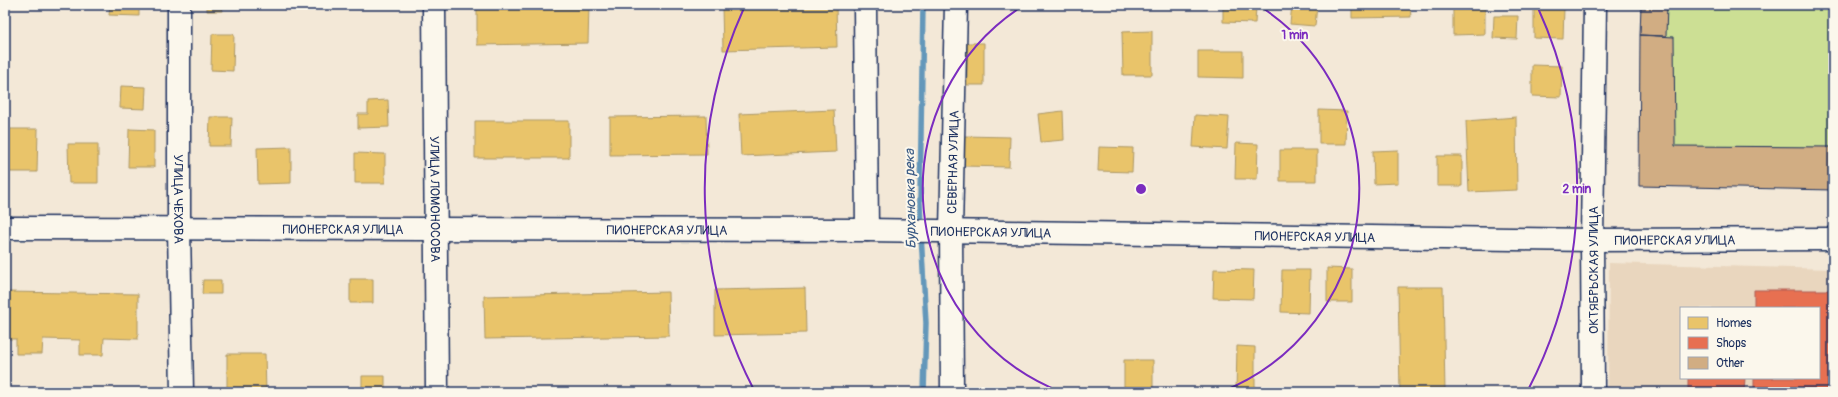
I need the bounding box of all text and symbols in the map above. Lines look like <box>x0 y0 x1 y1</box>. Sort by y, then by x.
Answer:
text: 1 min <box>1282 28 1309 43</box>
street label: СЕВЕРНАЯ УЛИЦА <box>944 110 963 214</box>
street label: УЛИЦА ЛОМОНОСОВА <box>426 136 443 263</box>
water label: Бурхановка река <box>901 147 920 249</box>
street label: УЛИЦА ЧЕХОВА <box>170 154 186 245</box>
centre of rings <box>1134 182 1148 196</box>
text: 2 min <box>1563 182 1592 197</box>
street label: ОКТЯБРЬСКАЯ УЛИЦА <box>1586 206 1602 334</box>
street label: ПИОНЕРСКАЯ УЛИЦА <box>283 222 404 238</box>
street label: ПИОНЕРСКАЯ УЛИЦА <box>607 222 728 239</box>
street label: ПИОНЕРСКАЯ УЛИЦА <box>930 224 1052 242</box>
street label: ПИОНЕРСКАЯ УЛИЦА <box>1254 228 1376 246</box>
street label: ПИОНЕРСКАЯ УЛИЦА <box>1615 232 1736 249</box>
legend <box>1680 307 1820 379</box>
text: Homes <box>1716 316 1752 331</box>
text: Shops <box>1716 336 1747 351</box>
text: Other <box>1716 356 1745 371</box>

